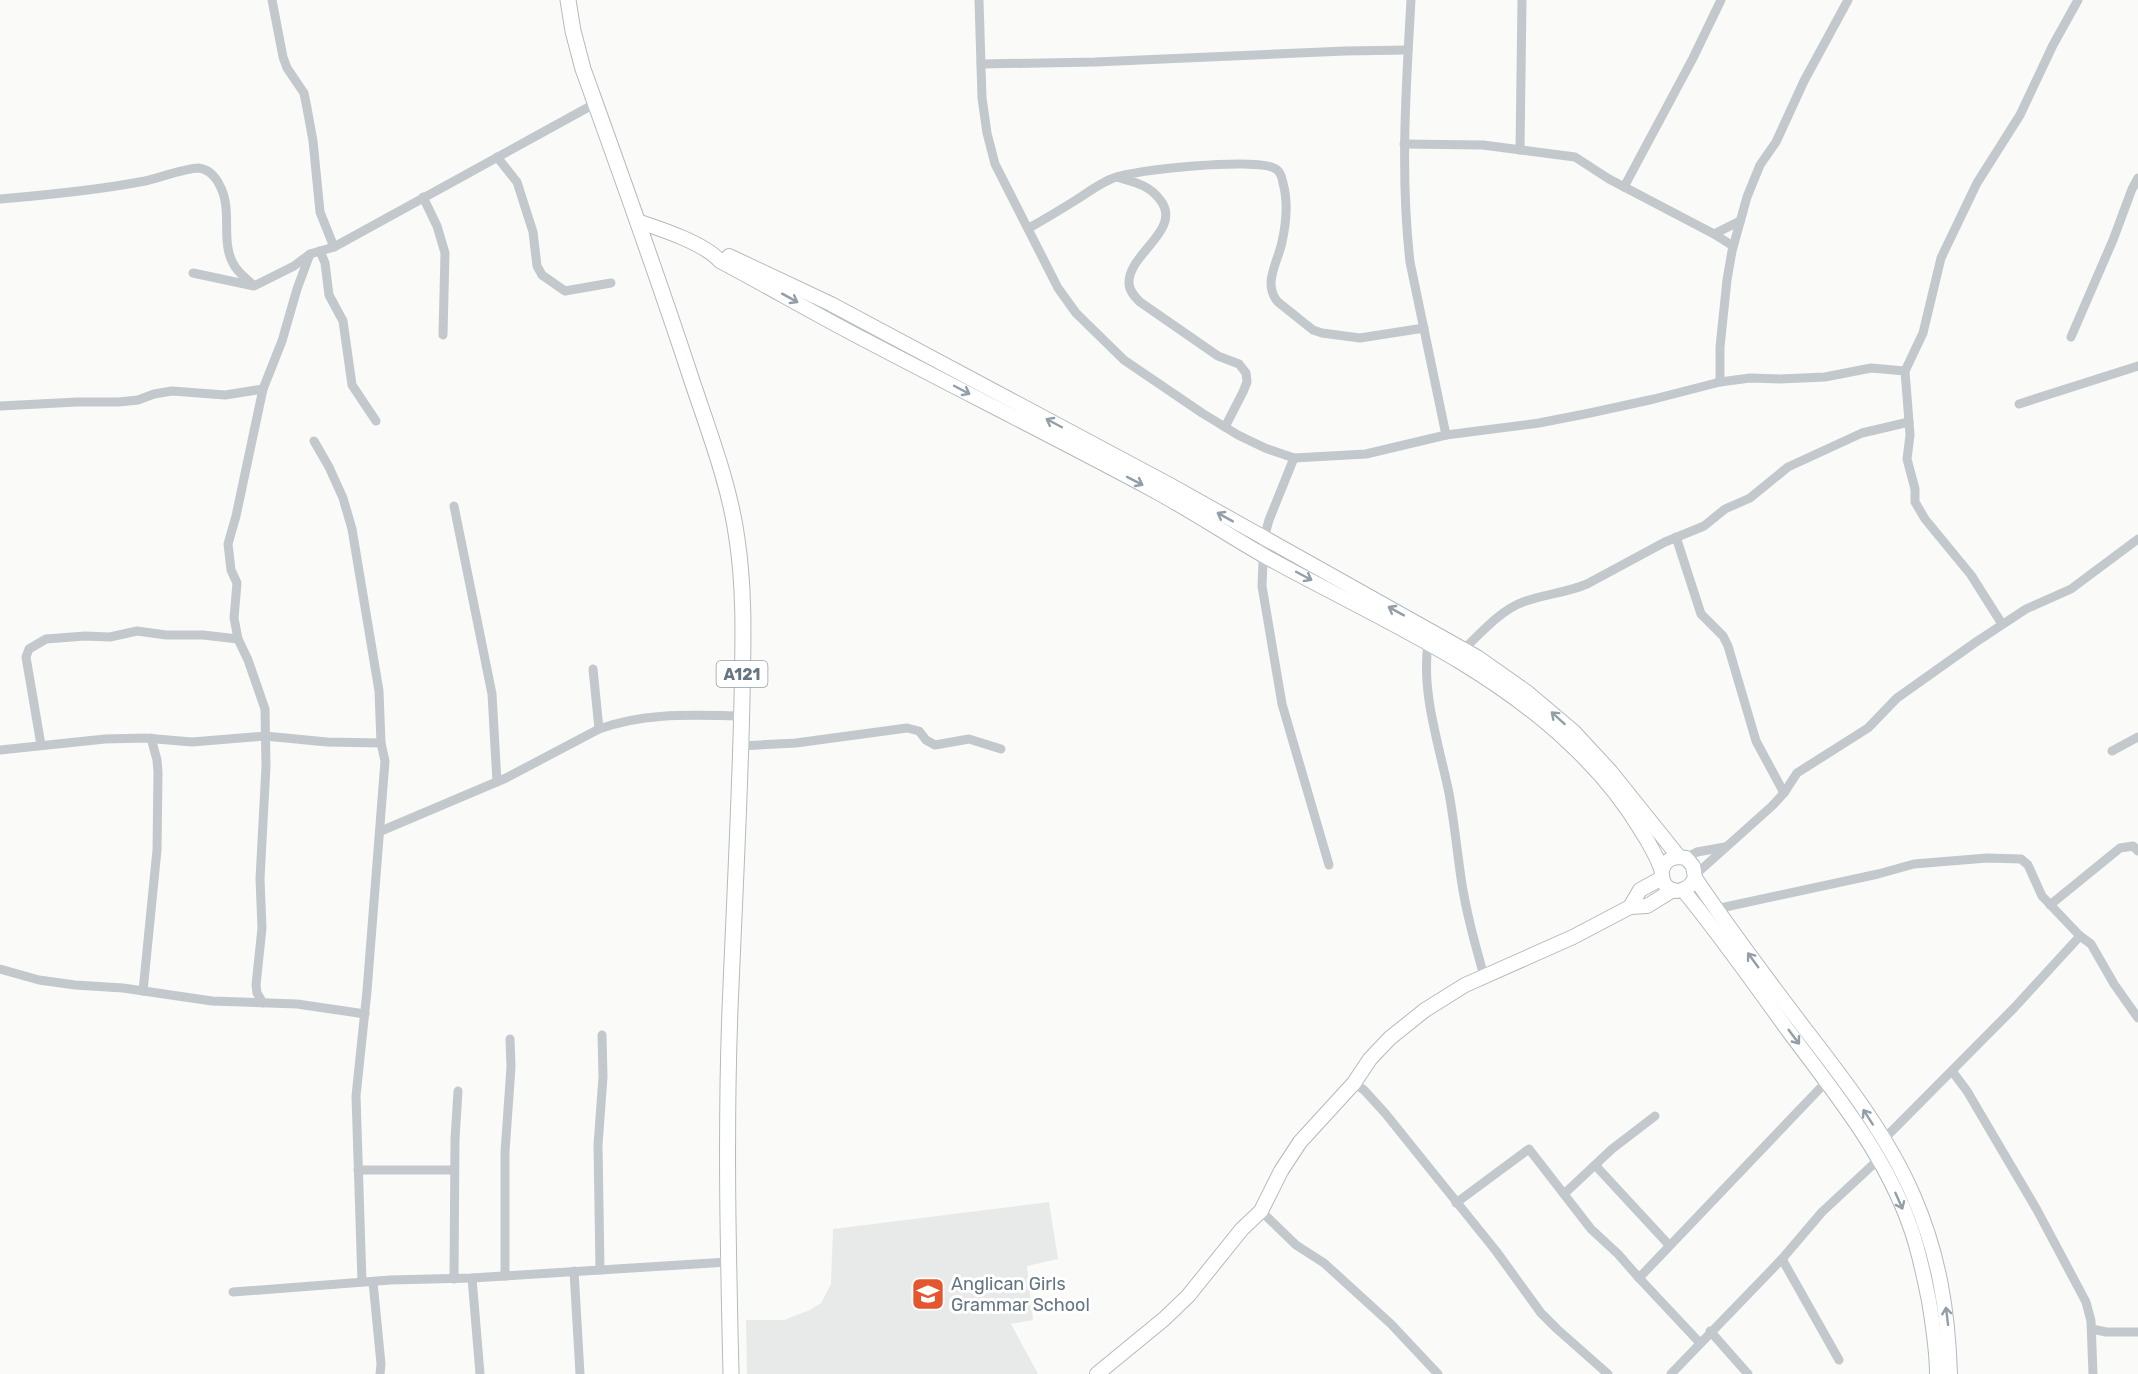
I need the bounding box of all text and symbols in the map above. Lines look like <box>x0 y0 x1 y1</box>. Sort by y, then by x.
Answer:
one-way arrow <box>781 293 798 305</box>
one-way arrow <box>953 384 970 396</box>
one-way arrow <box>1046 417 1063 429</box>
one-way arrow <box>1125 476 1143 487</box>
one-way arrow <box>1217 510 1234 522</box>
one-way arrow <box>1295 571 1313 583</box>
one-way arrow <box>1388 605 1405 617</box>
road number: A121 <box>716 661 768 687</box>
one-way arrow <box>1551 711 1566 725</box>
one-way arrow <box>1747 952 1759 968</box>
one-way arrow <box>1788 1029 1800 1045</box>
one-way arrow <box>1862 1109 1874 1126</box>
one-way arrow <box>1894 1191 1906 1209</box>
place label: Anglican Girls Grammar School <box>951 1273 1090 1316</box>
school or university icon: Anglican Girls Grammar School <box>910 1276 946 1312</box>
one-way arrow <box>1941 1306 1952 1326</box>

